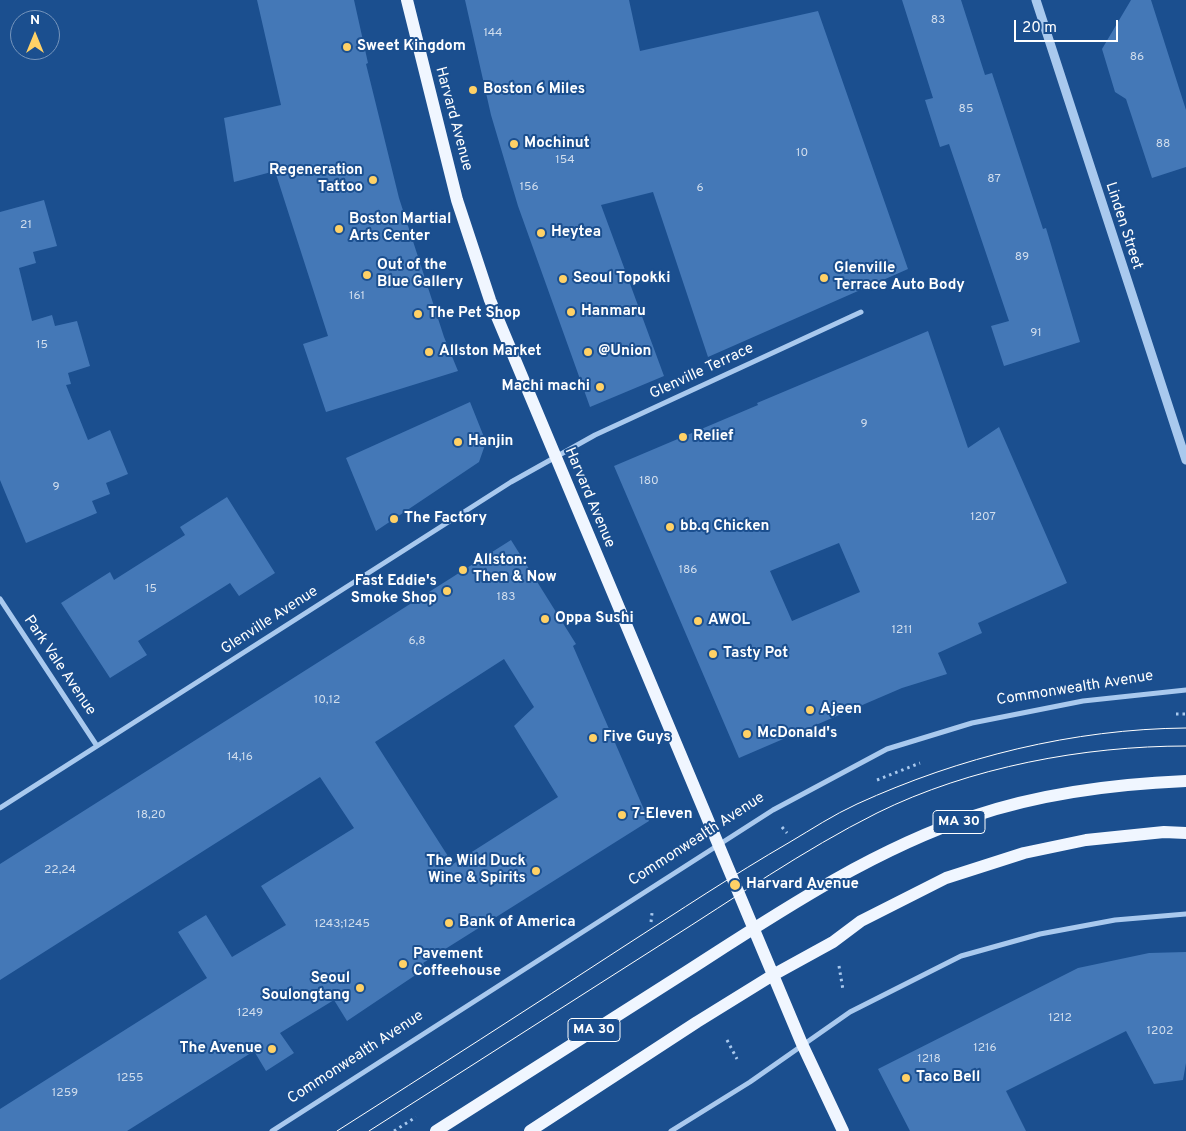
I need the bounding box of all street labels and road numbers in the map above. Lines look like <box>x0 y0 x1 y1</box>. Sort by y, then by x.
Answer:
street label: Harvard Avenue <box>430 65 476 173</box>
street label: Linden Street <box>1100 180 1146 272</box>
street label: Glenville Terrace <box>647 340 757 404</box>
street label: Harvard Avenue <box>560 445 618 551</box>
street label: Glenville Avenue <box>218 583 322 659</box>
street label: Park Vale Avenue <box>19 613 99 719</box>
street label: Commonwealth Avenue <box>995 668 1155 710</box>
street label: Commonwealth Avenue <box>626 789 768 891</box>
road number: MA 30 <box>933 810 985 834</box>
street label: Commonwealth Avenue <box>285 1007 427 1109</box>
road number: MA 30 <box>568 1018 620 1042</box>

